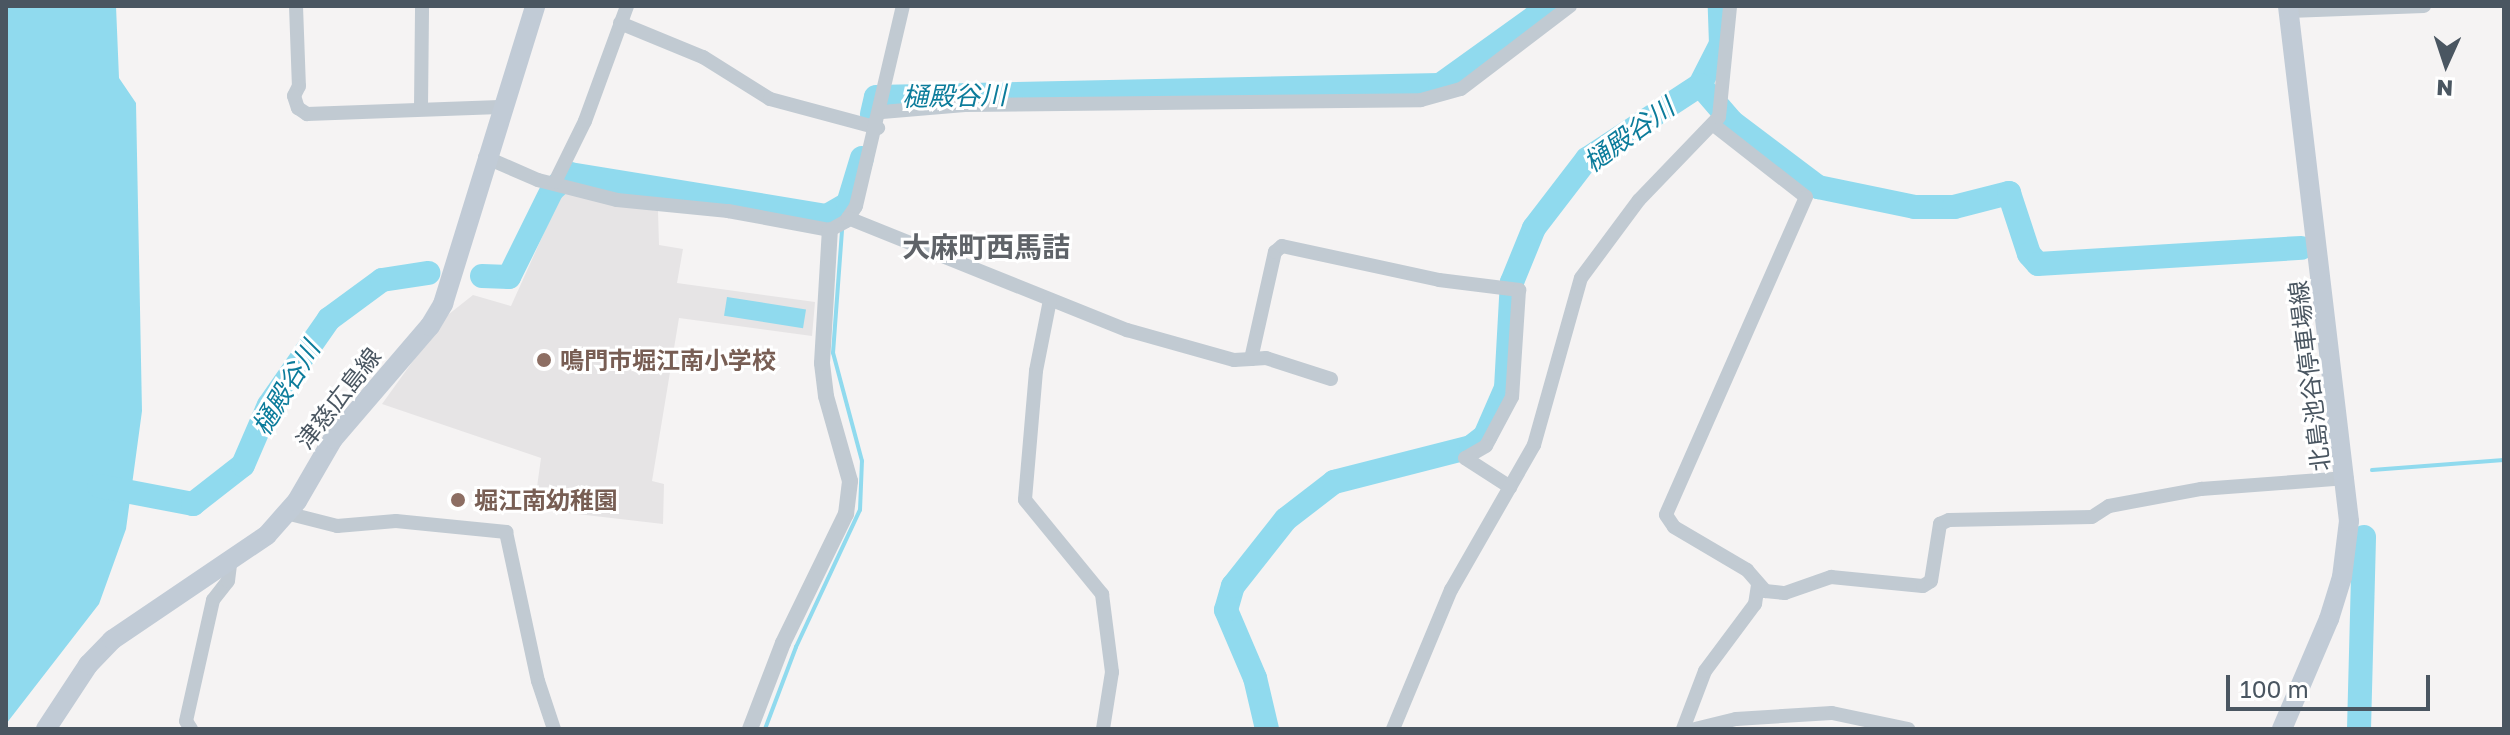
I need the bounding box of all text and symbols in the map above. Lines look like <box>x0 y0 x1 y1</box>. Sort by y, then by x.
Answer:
north arrow <box>2406 24 2486 104</box>
text: N <box>2436 75 2454 102</box>
water label: 樋殿谷川 <box>902 79 1006 113</box>
water label: 樋殿谷川 <box>1578 92 1680 178</box>
district label: 大麻町西馬詰 <box>902 230 1070 264</box>
street label: 北島池谷停車場線 <box>2283 279 2335 473</box>
water label: 樋殿谷川 <box>246 335 326 441</box>
street label: 津慈広島線 <box>290 342 386 454</box>
place label: 鳴門市堀江南小学校 <box>560 346 776 374</box>
marker: 鳴門市堀江南小学校 <box>535 351 553 369</box>
place label: 堀江南幼稚園 <box>474 486 618 514</box>
marker: 堀江南幼稚園 <box>449 491 467 509</box>
scale bar <box>2230 659 2434 709</box>
text: 100 m <box>2240 674 2309 703</box>

